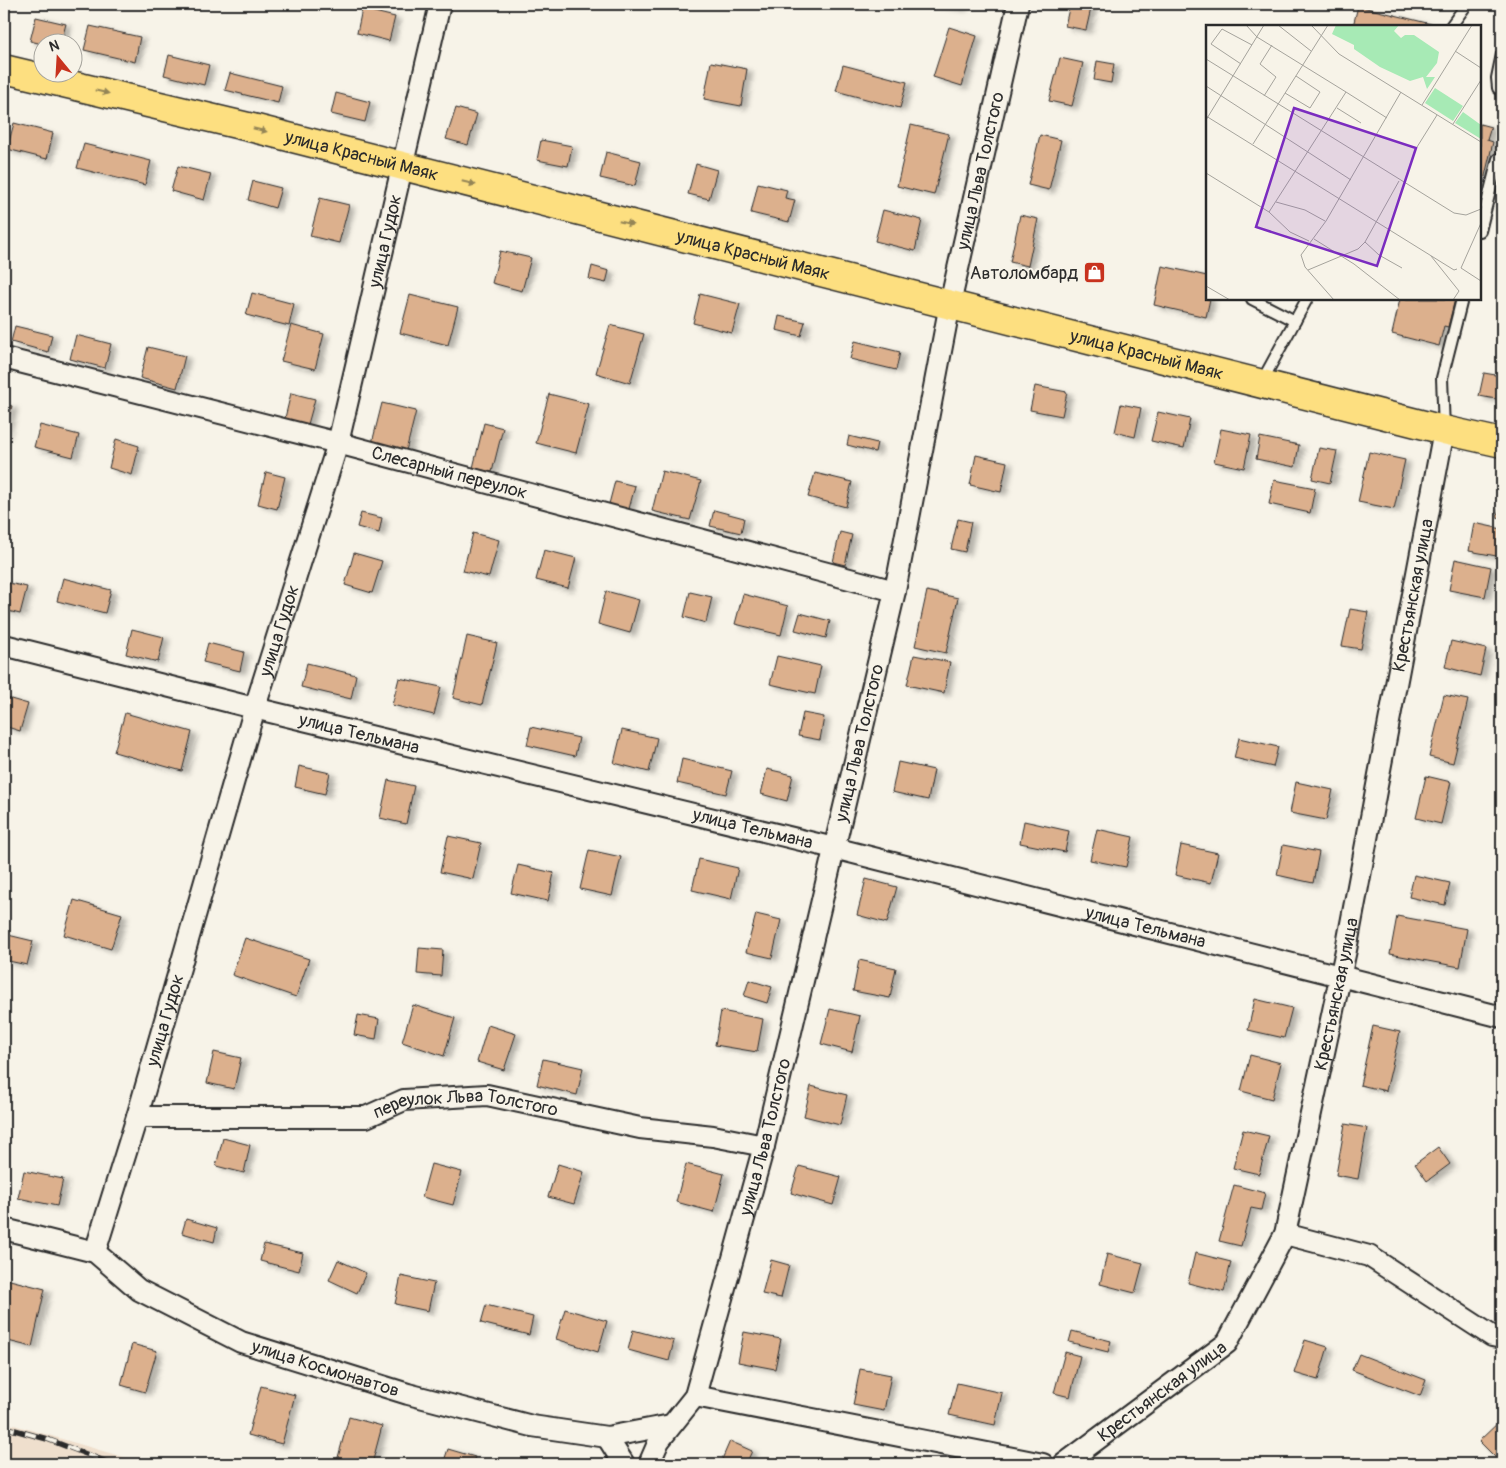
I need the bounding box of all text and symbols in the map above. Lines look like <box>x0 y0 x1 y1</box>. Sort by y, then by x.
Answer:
inset map <box>1206 25 1481 300</box>
north arrow <box>32 32 82 82</box>
text: N <box>47 37 61 56</box>
one-way arrow <box>95 88 110 96</box>
street label: улица Льва Толстого <box>951 89 1010 253</box>
street label: улица Красный Маяк <box>281 125 441 187</box>
one-way arrow <box>253 126 268 134</box>
one-way arrow <box>461 179 476 187</box>
street label: улица Гудок <box>363 192 407 291</box>
one-way arrow <box>619 219 634 227</box>
street label: улица Красный Маяк <box>673 225 832 286</box>
shop icon: Автоломбард <box>1082 261 1106 285</box>
place label: Автоломбард <box>970 262 1078 285</box>
street label: улица Красный Маяк <box>1067 324 1226 386</box>
street label: Слесарный переулок <box>369 441 530 505</box>
street label: Крестьянская улица <box>1388 517 1439 674</box>
street label: улица Гудок <box>254 582 305 681</box>
street label: улица Льва Толстого <box>830 662 889 825</box>
street label: улица Тельмана <box>296 708 422 759</box>
street label: улица Тельмана <box>689 803 815 855</box>
street label: улица Тельмана <box>1082 901 1208 954</box>
street label: Крестьянская улица <box>1309 916 1364 1072</box>
street label: улица Гудок <box>141 972 190 1070</box>
street label: улица Льва Толстого <box>734 1056 796 1219</box>
street label: переулок Льва Толстого <box>370 1084 560 1124</box>
street label: улица Космонавтов <box>248 1335 402 1403</box>
street label: Крестьянская улица <box>1093 1336 1231 1447</box>

